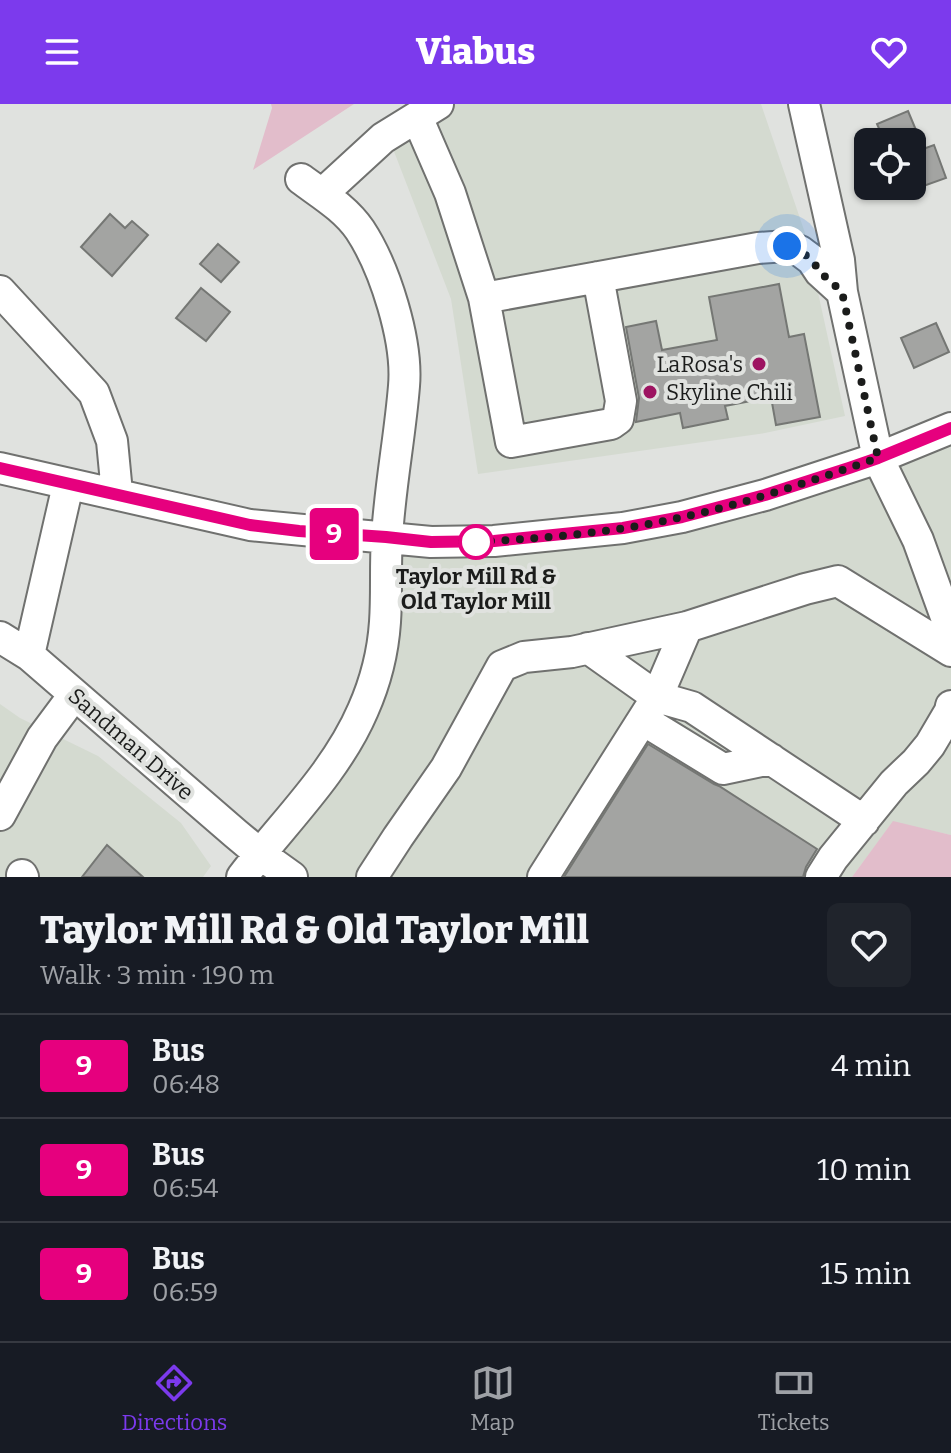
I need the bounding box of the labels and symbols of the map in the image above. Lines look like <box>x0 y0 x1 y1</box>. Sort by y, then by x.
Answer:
your location <box>767 226 807 266</box>
place label: LaRosa's <box>656 351 743 378</box>
marker: LaRosa's <box>750 355 768 373</box>
place label: Skyline Chili <box>666 379 793 406</box>
marker: Skyline Chili <box>641 383 659 401</box>
line badge: 9 <box>308 508 360 560</box>
marker: Taylor Mill Rd & Old Taylor Mill <box>459 525 493 559</box>
place label: Taylor Mill Rd & Old Taylor Mill <box>396 563 556 615</box>
street label: Sandman Drive <box>63 682 199 806</box>

